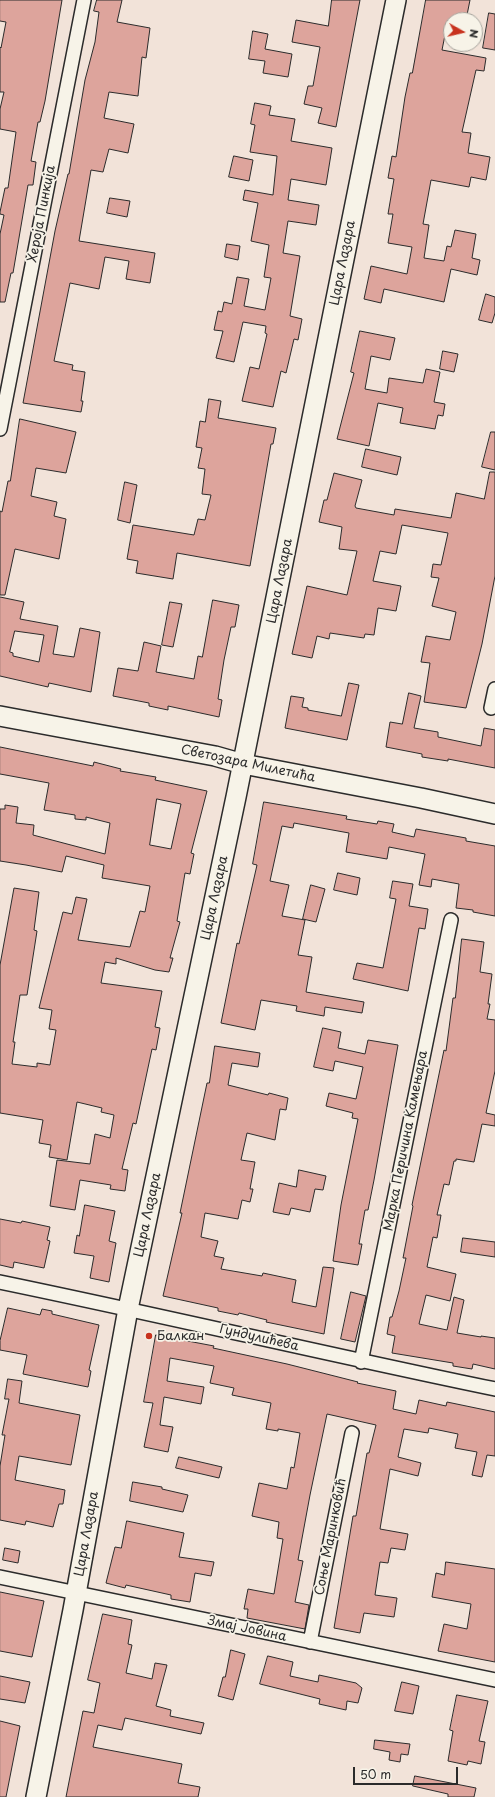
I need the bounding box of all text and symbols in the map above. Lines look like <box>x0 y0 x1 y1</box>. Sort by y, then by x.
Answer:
north arrow <box>443 12 483 52</box>
text: N <box>465 28 483 39</box>
street label: Хероја Пинкија <box>25 164 59 264</box>
street label: Цара Лазара <box>327 219 359 307</box>
street label: Цара Лазара <box>264 537 296 625</box>
street label: Светозара Милетића <box>179 742 317 786</box>
street label: Цара Лазара <box>198 854 232 942</box>
street label: Марка Перичина Камењара <box>381 1049 431 1233</box>
street label: Цара Лазара <box>131 1171 165 1259</box>
street label: Гундулићева <box>218 1321 300 1355</box>
place label: Балкан <box>157 1328 204 1344</box>
marker: Балкан <box>144 1331 154 1341</box>
street label: Соње Маринковић <box>312 1477 350 1597</box>
street label: Цара Лазара <box>72 1490 102 1578</box>
street label: Змај Јовина <box>206 1613 288 1645</box>
scale bar <box>355 1759 460 1785</box>
text: 50 m <box>360 1765 391 1783</box>

